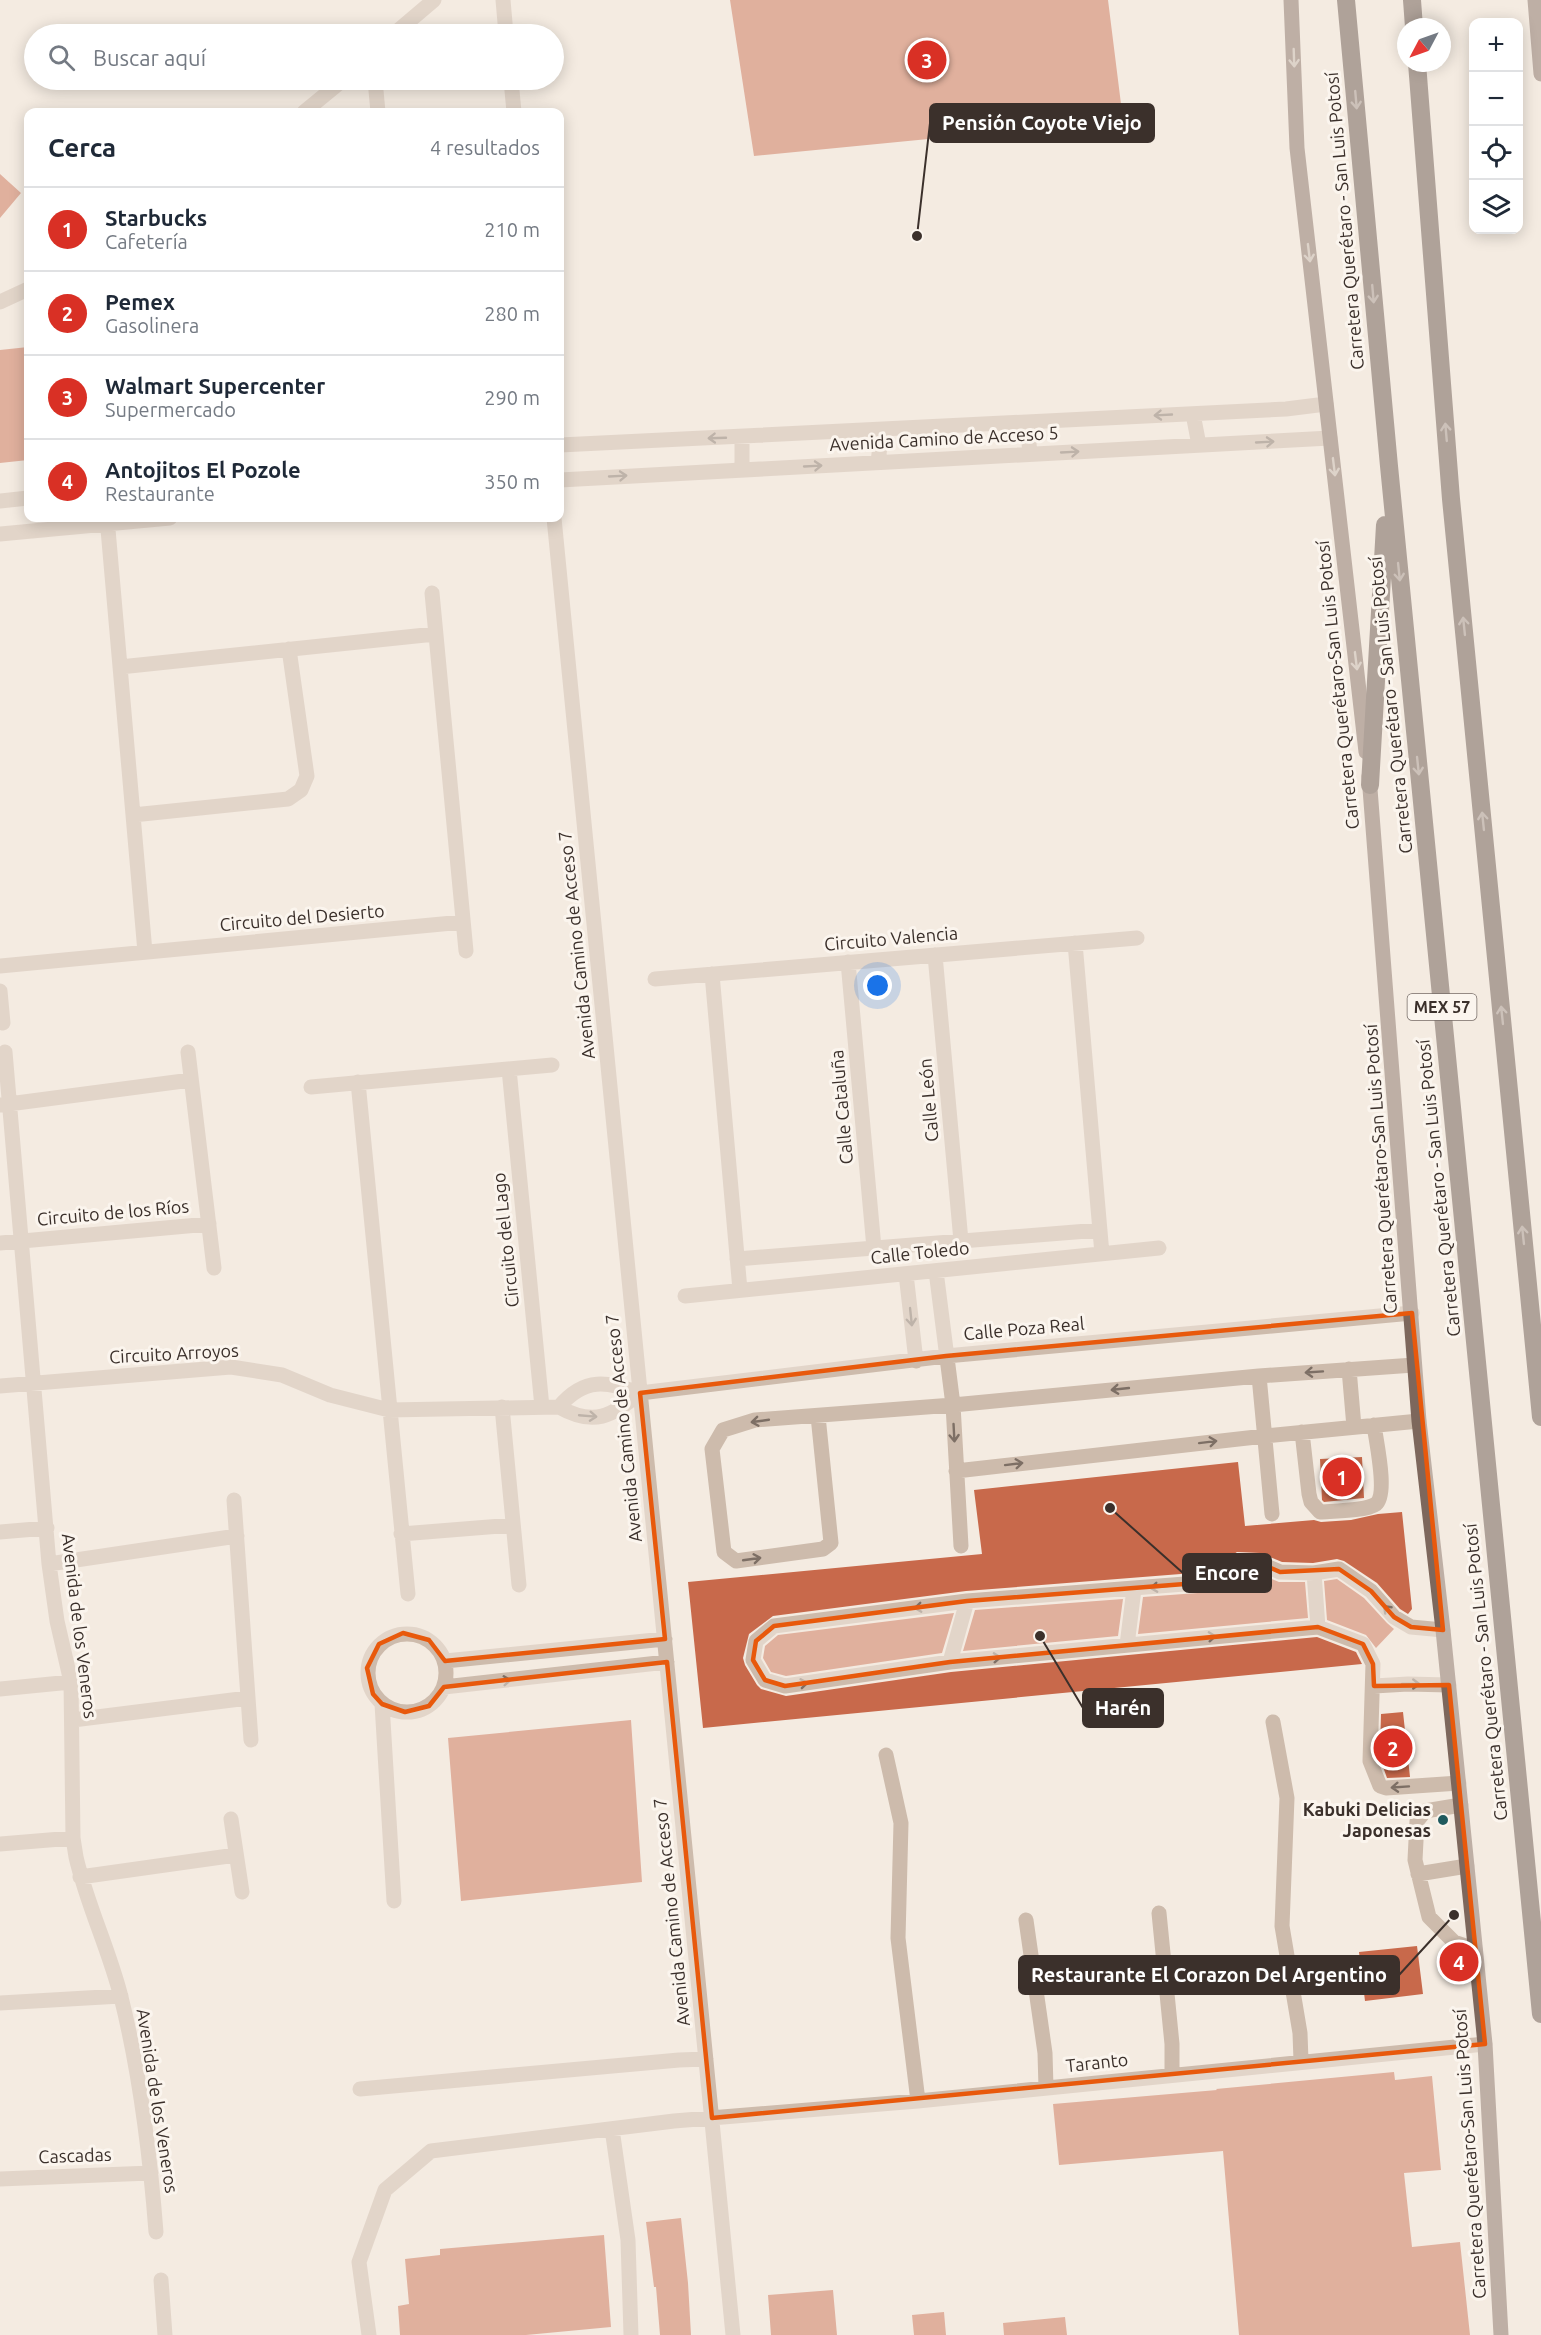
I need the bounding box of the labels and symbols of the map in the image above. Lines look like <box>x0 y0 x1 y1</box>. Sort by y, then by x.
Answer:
north arrow <box>1397 18 1451 72</box>
pin: 3 <box>908 38 946 82</box>
one-way arrow <box>1288 48 1299 68</box>
street label: Carretera Querétaro - San Luis Potosí <box>1321 71 1368 371</box>
one-way arrow <box>1350 90 1361 110</box>
callout: Pensión Coyote Viejo <box>930 104 1154 142</box>
text: Pensión Coyote Viejo <box>942 111 1142 134</box>
one-way arrow <box>1304 242 1315 262</box>
one-way arrow <box>1368 284 1379 304</box>
one-way arrow <box>1154 410 1174 421</box>
street label: Avenida Camino de Acceso 5 <box>829 422 1059 454</box>
one-way arrow <box>1440 423 1451 443</box>
one-way arrow <box>707 433 727 444</box>
one-way arrow <box>1255 436 1274 447</box>
one-way arrow <box>1060 447 1080 458</box>
one-way arrow <box>1328 457 1339 477</box>
one-way arrow <box>802 460 822 471</box>
one-way arrow <box>607 471 627 482</box>
street label: Carretera Querétaro-San Luis Potosí <box>1312 539 1363 831</box>
street label: Carretera Querétaro - San Luis Potosí <box>1364 555 1417 855</box>
one-way arrow <box>1394 562 1405 582</box>
one-way arrow <box>1458 617 1469 637</box>
one-way arrow <box>1351 651 1362 670</box>
one-way arrow <box>1413 756 1424 776</box>
one-way arrow <box>1477 811 1488 831</box>
street label: Avenida Camino de Acceso 7 <box>554 830 598 1060</box>
street label: Circuito del Desierto <box>219 900 385 934</box>
street label: Circuito Valencia <box>823 922 959 954</box>
your location <box>863 971 892 1000</box>
road number: MEX 57 <box>1408 994 1476 1020</box>
one-way arrow <box>1496 1005 1507 1025</box>
street label: Carretera Querétaro-San Luis Potosí <box>1360 1023 1401 1315</box>
street label: Carretera Querétaro - San Luis Potosí <box>1412 1038 1465 1338</box>
street label: Calle Cataluña <box>826 1049 856 1165</box>
street label: Calle León <box>914 1058 942 1143</box>
street label: Circuito del Lago <box>488 1172 522 1309</box>
street label: Circuito de los Ríos <box>36 1195 190 1229</box>
one-way arrow <box>1517 1226 1528 1246</box>
street label: Calle Toledo <box>870 1237 970 1267</box>
one-way arrow <box>906 1307 917 1327</box>
street label: Avenida Camino de Acceso 7 <box>601 1313 645 1543</box>
street label: Calle Poza Real <box>963 1313 1086 1343</box>
street label: Circuito Arroyos <box>109 1340 239 1366</box>
one-way arrow <box>1305 1366 1324 1377</box>
one-way arrow <box>1110 1384 1130 1395</box>
one-way arrow <box>577 1411 597 1422</box>
one-way arrow <box>750 1415 770 1426</box>
one-way arrow <box>949 1423 960 1443</box>
one-way arrow <box>1198 1436 1217 1447</box>
pin: 1 <box>1322 1454 1362 1500</box>
one-way arrow <box>1004 1458 1024 1469</box>
street label: Carretera Querétaro - San Luis Potosí <box>1459 1522 1512 1822</box>
street label: Avenida de los Veneros <box>59 1532 101 1720</box>
one-way arrow <box>741 1554 761 1565</box>
callout: Encore <box>1183 1554 1271 1592</box>
text: Encore <box>1195 1561 1259 1584</box>
one-way arrow <box>1149 1582 1169 1593</box>
one-way arrow <box>913 1602 933 1613</box>
one-way arrow <box>1383 1604 1397 1619</box>
one-way arrow <box>1197 1631 1217 1642</box>
one-way arrow <box>982 1652 1002 1663</box>
one-way arrow <box>492 1675 512 1686</box>
one-way arrow <box>789 1678 808 1689</box>
one-way arrow <box>1401 1678 1421 1690</box>
callout: Harén <box>1083 1689 1163 1727</box>
text: Harén <box>1095 1696 1151 1719</box>
pin: 2 <box>1374 1726 1412 1770</box>
one-way arrow <box>1391 1782 1411 1793</box>
street label: Avenida Camino de Acceso 7 <box>649 1797 693 2027</box>
place label: Kabuki Delicias Japonesas <box>1303 1799 1431 1840</box>
marker: Kabuki Delicias Japonesas <box>1436 1813 1450 1827</box>
pin: 4 <box>1440 1940 1478 1984</box>
callout: Restaurante El Corazon Del Argentino <box>1019 1956 1399 1994</box>
text: Restaurante El Corazon Del Argentino <box>1031 1963 1387 1986</box>
street label: Avenida de los Veneros <box>134 2007 182 2195</box>
street label: Carretera Querétaro-San Luis Potosí <box>1449 2008 1490 2300</box>
street label: Taranto <box>1065 2049 1129 2075</box>
street label: Cascadas <box>38 2144 112 2166</box>

